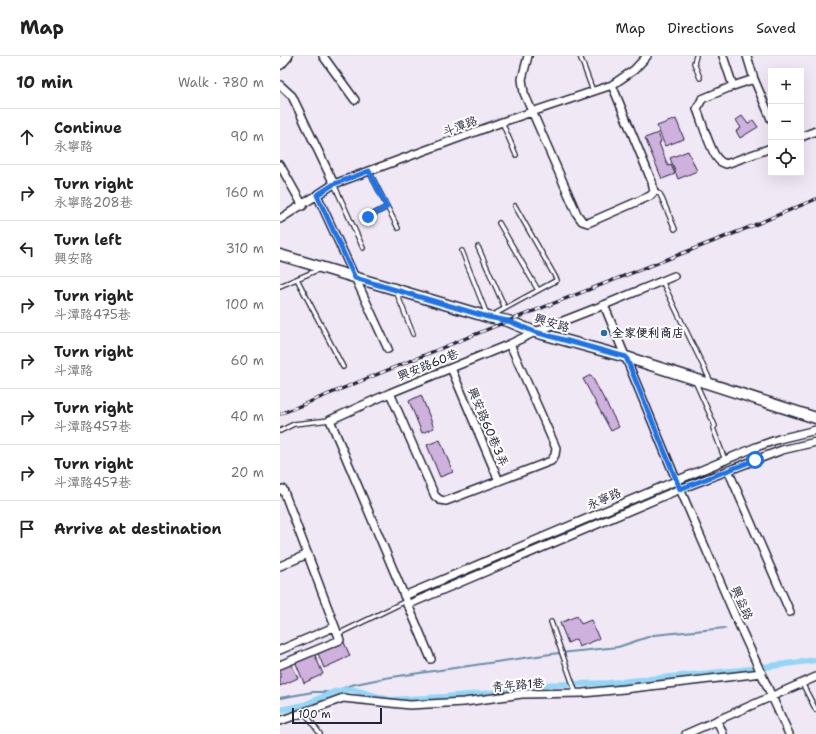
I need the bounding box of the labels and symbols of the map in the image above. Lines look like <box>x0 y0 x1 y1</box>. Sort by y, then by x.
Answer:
street label: 斗潭路 <box>440 112 480 140</box>
route end <box>359 208 377 226</box>
street label: 興安路 <box>532 310 572 336</box>
place label: 全家便利商店 <box>612 325 684 341</box>
marker: 全家便利商店 <box>599 328 609 338</box>
street label: 興安路60巷 <box>395 346 461 384</box>
street label: 興安路60巷3弄 <box>464 385 512 469</box>
route start <box>746 451 764 469</box>
street label: 永寧路 <box>584 485 624 513</box>
street label: 興益路 <box>727 583 757 623</box>
street label: 青年路1巷 <box>491 675 545 695</box>
scale bar <box>292 706 382 725</box>

